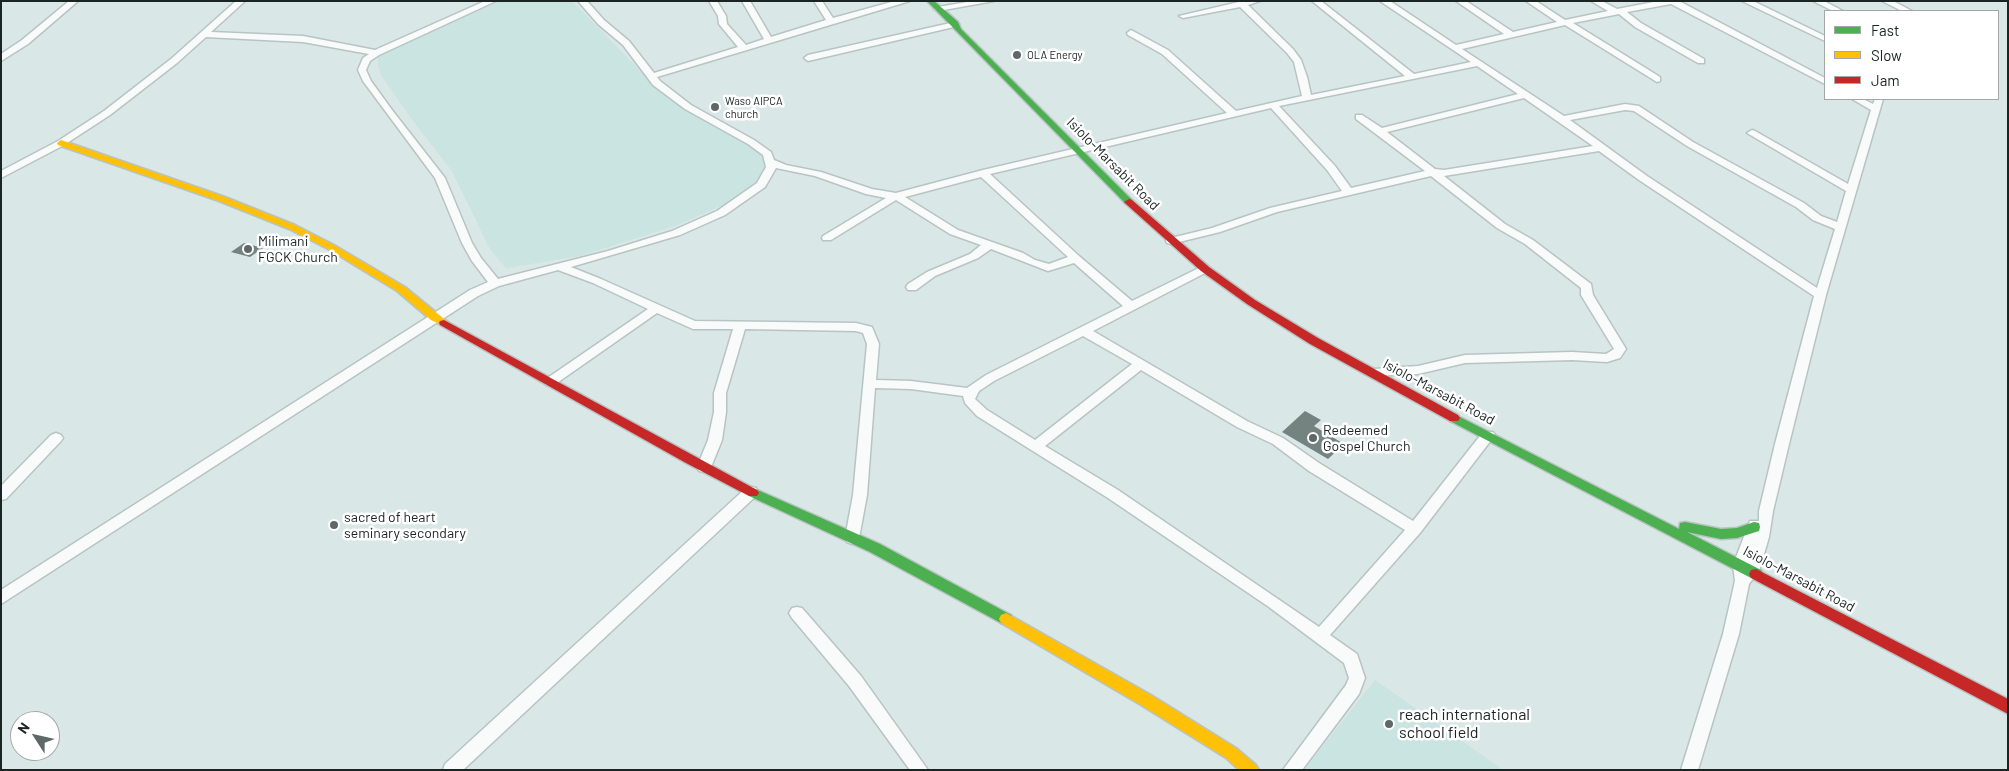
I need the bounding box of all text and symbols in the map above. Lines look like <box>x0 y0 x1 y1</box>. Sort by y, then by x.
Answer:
legend <box>1824 10 1999 100</box>
text: Fast <box>1871 21 1899 39</box>
text: Slow <box>1871 46 1902 64</box>
place label: OLA Energy <box>1027 48 1083 62</box>
marker: OLA Energy <box>1011 49 1023 61</box>
text: Jam <box>1871 71 1900 89</box>
place label: Waso AIPCA church <box>725 94 783 120</box>
marker: Waso AIPCA church <box>709 101 721 113</box>
street label: Isiolo-Marsabit Road <box>1063 114 1163 214</box>
place label: Milimani FGCK Church <box>258 233 338 266</box>
marker: Milimani FGCK Church <box>242 243 254 255</box>
street label: Isiolo-Marsabit Road <box>1380 355 1498 429</box>
place label: Redeemed Gospel Church <box>1323 422 1410 454</box>
marker: Redeemed Gospel Church <box>1307 432 1319 444</box>
place label: sacred of heart seminary secondary <box>344 509 466 542</box>
marker: sacred of heart seminary secondary <box>328 519 340 531</box>
street label: Isiolo-Marsabit Road <box>1740 542 1858 616</box>
place label: reach international school field <box>1399 705 1530 743</box>
north arrow <box>10 711 60 761</box>
marker: reach international school field <box>1383 718 1395 730</box>
text: N <box>13 719 33 736</box>

